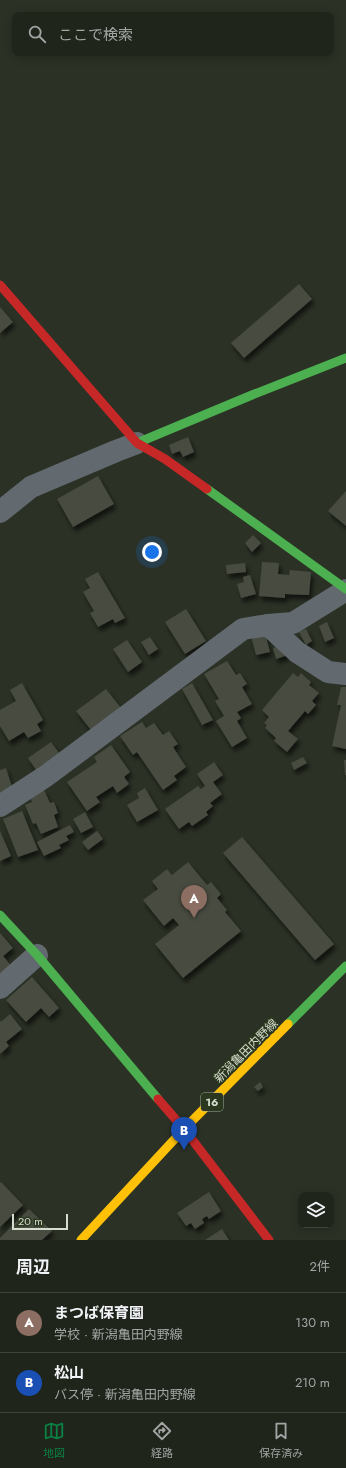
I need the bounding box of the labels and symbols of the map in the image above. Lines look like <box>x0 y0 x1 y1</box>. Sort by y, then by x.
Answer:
your location <box>142 542 162 562</box>
pin: A <box>181 885 207 918</box>
street label: 新潟亀田内野線 <box>210 1015 282 1087</box>
road number: 16 <box>201 1093 223 1111</box>
pin: B <box>171 1117 197 1150</box>
scale bar <box>12 1212 68 1231</box>

